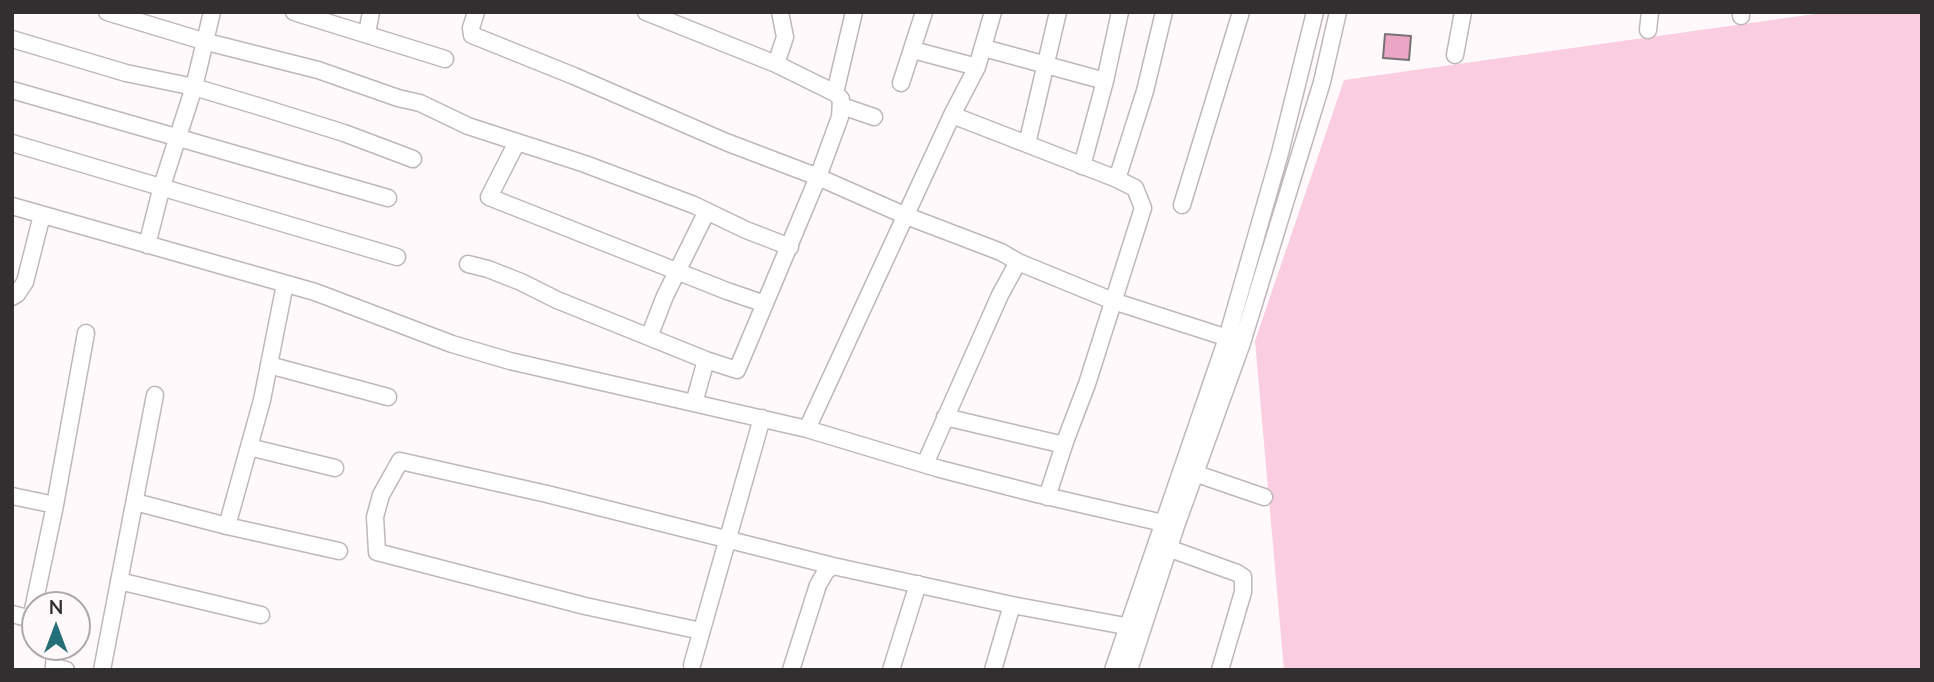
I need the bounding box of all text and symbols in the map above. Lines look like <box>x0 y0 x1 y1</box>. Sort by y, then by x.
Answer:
north arrow <box>21 591 91 661</box>
text: N <box>49 595 63 618</box>

